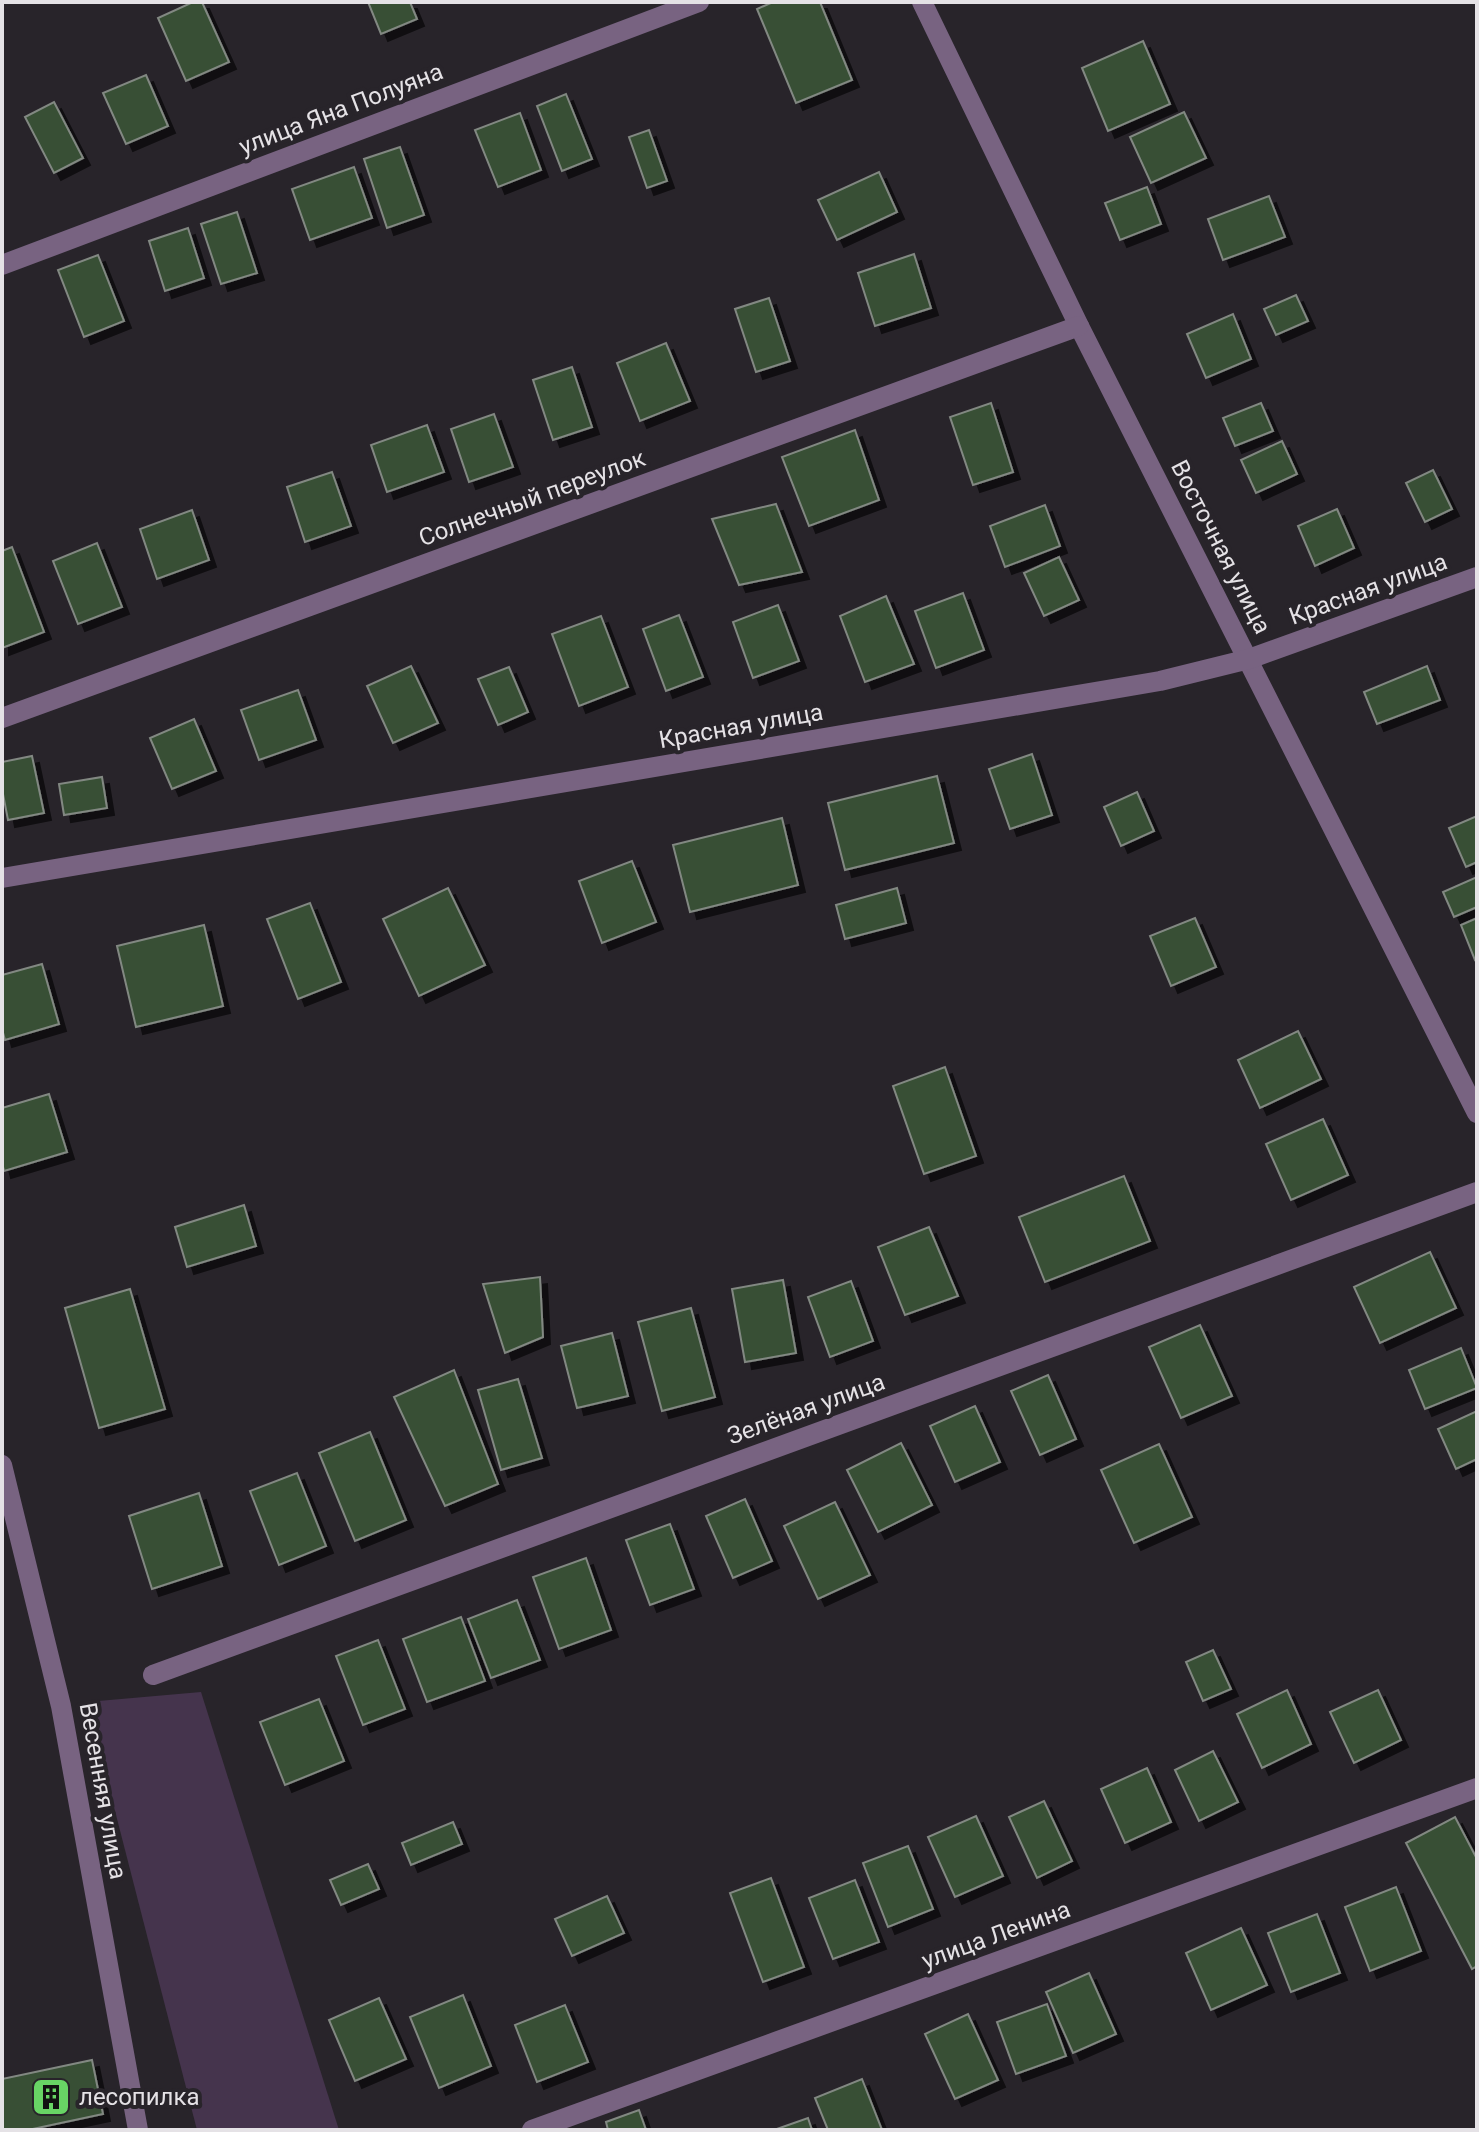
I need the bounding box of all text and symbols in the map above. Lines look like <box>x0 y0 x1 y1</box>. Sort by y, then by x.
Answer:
street label: улица Яна Полуяна <box>235 57 447 161</box>
street label: Солнечный переулок <box>415 444 649 552</box>
street label: Восточная улица <box>1165 456 1277 638</box>
street label: Красная улица <box>1285 547 1451 631</box>
street label: Красная улица <box>657 698 825 754</box>
street label: Зелёная улица <box>723 1368 889 1450</box>
street label: Весенняя улица <box>74 1701 132 1881</box>
street label: улица Ленина <box>918 1895 1074 1975</box>
building icon: лесопилка <box>30 2076 72 2118</box>
place label: лесопилка <box>79 2083 199 2111</box>

